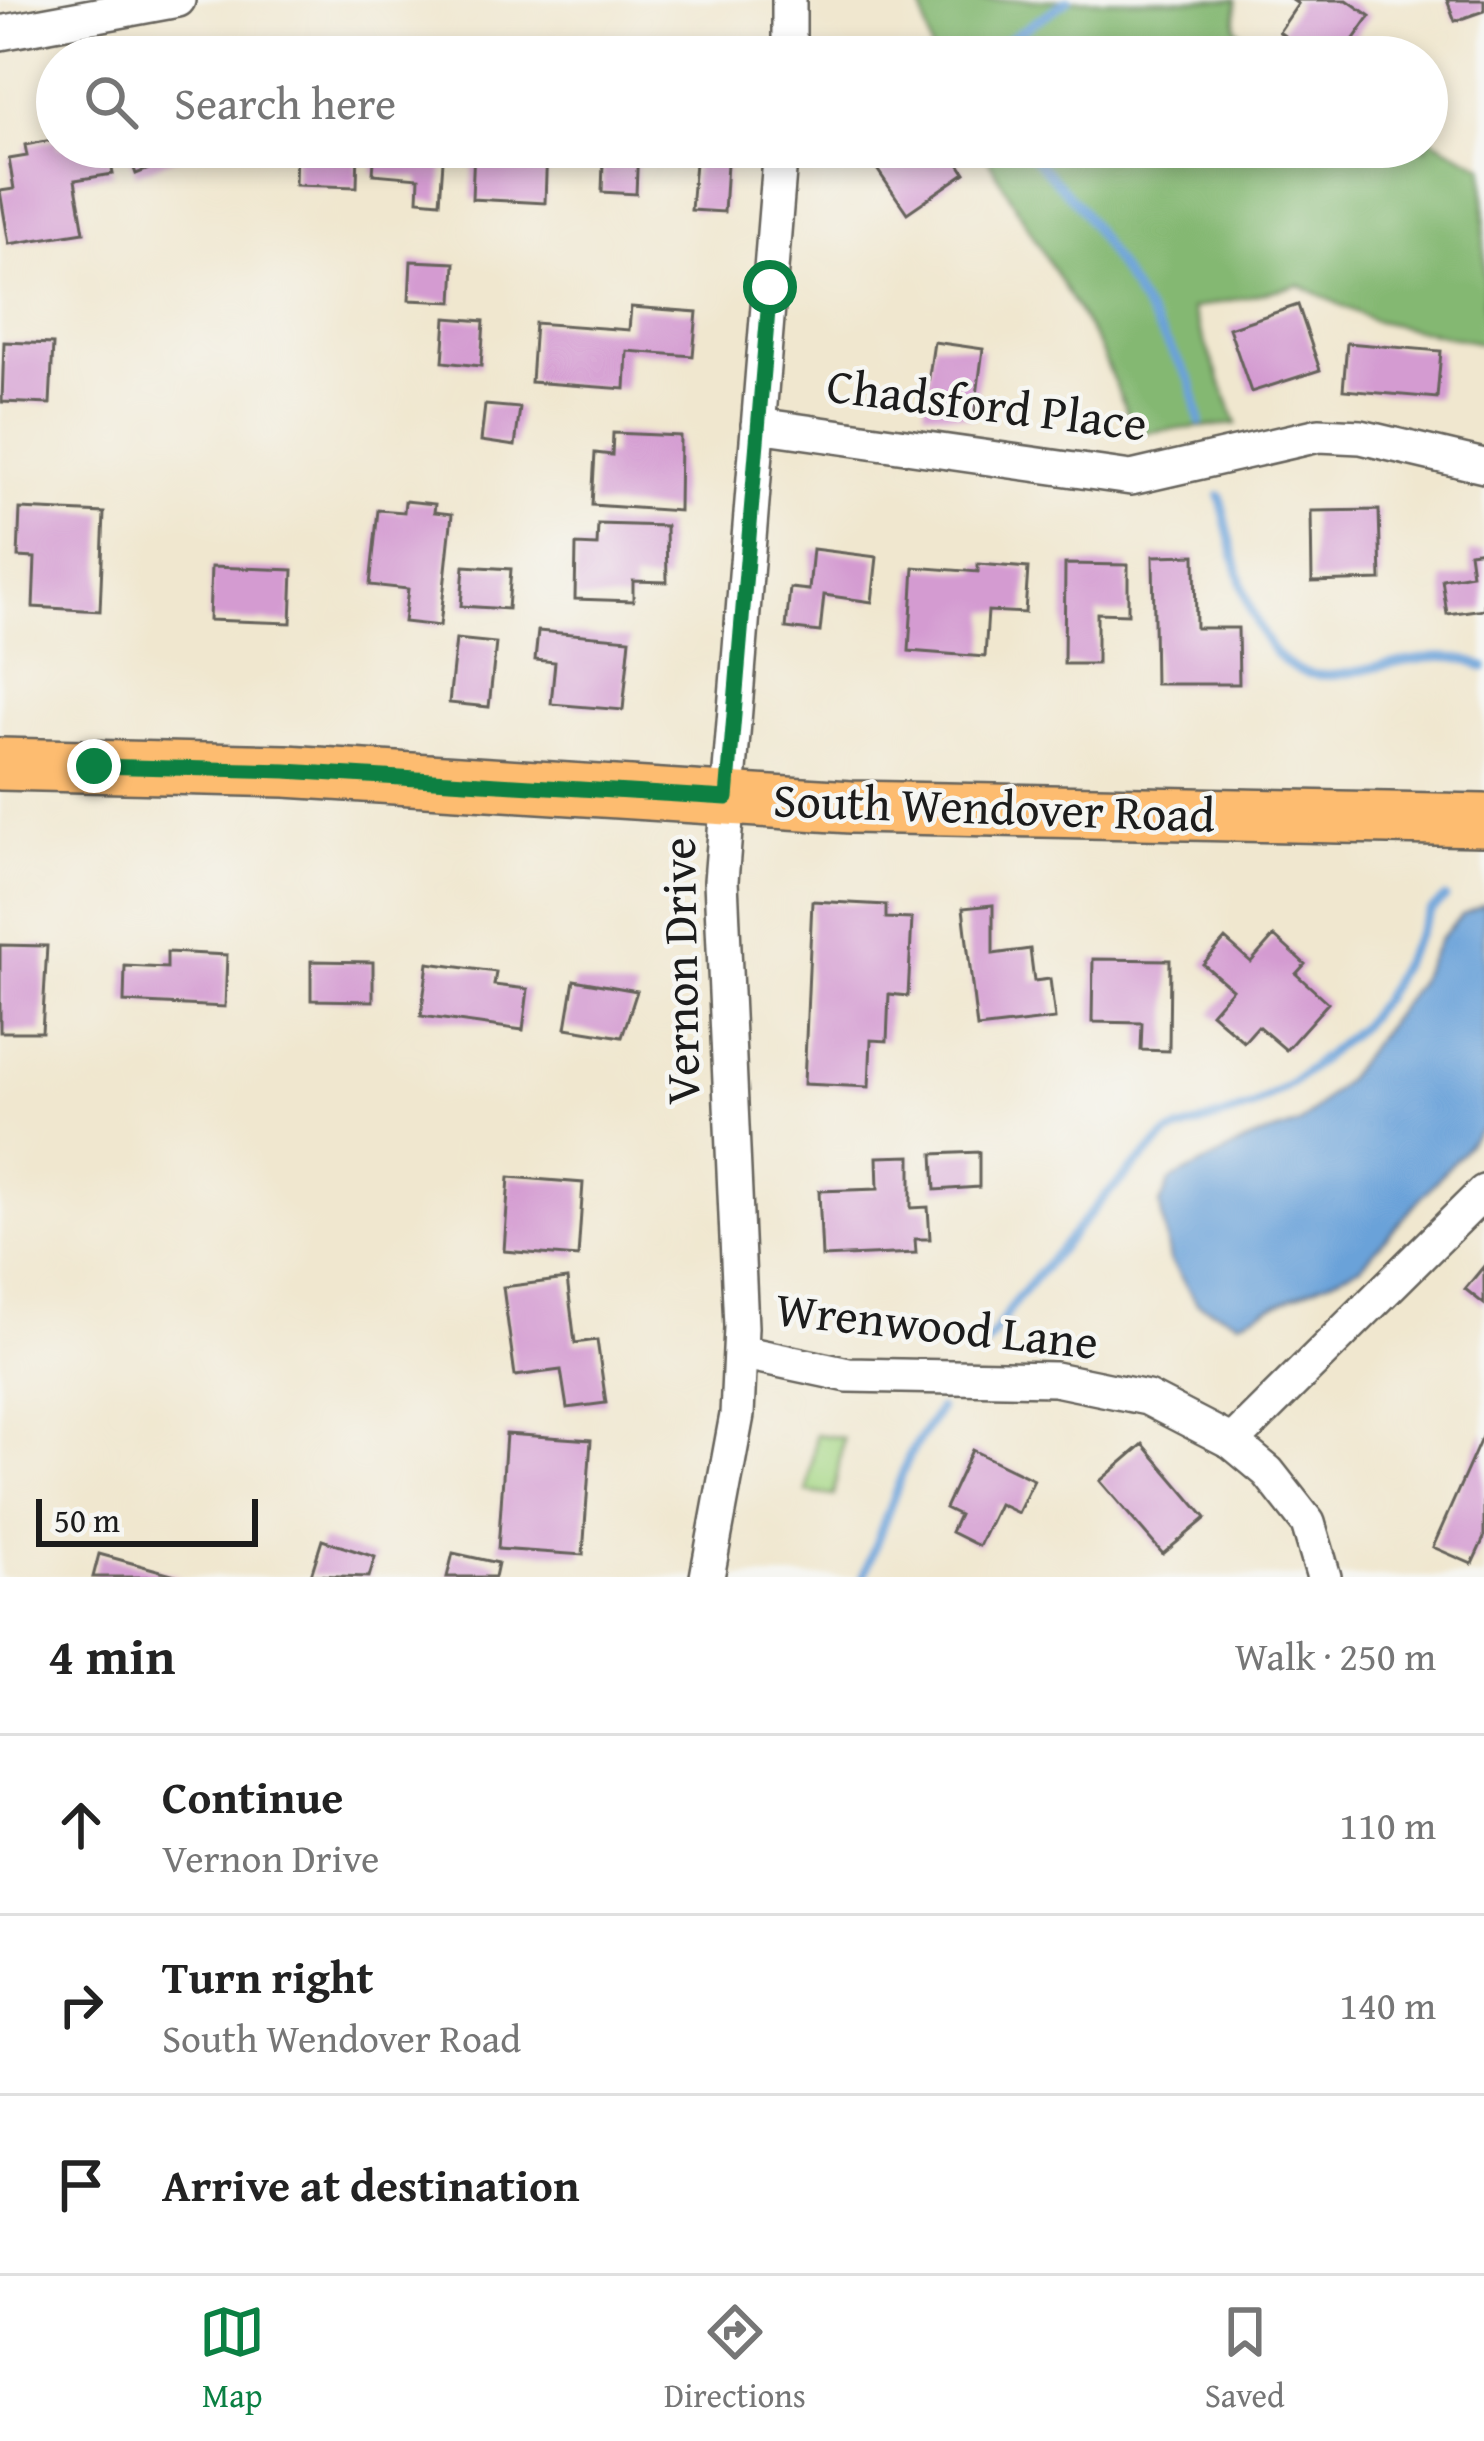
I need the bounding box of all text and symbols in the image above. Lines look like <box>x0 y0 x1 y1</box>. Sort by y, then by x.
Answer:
search box <box>36 36 1448 168</box>
icon: search <box>78 69 144 135</box>
text: Search here <box>174 70 396 135</box>
route start <box>743 260 797 314</box>
street label: Chadsford Place <box>823 349 1151 458</box>
route end <box>67 739 121 793</box>
street label: South Wendover Road <box>772 763 1216 850</box>
street label: Vernon Drive <box>642 837 717 1105</box>
street label: Wrenwood Lane <box>773 1272 1102 1377</box>
scale bar <box>36 1493 258 1546</box>
text: 50 m <box>54 1496 120 1544</box>
text: 4 min <box>48 1618 175 1693</box>
text: Walk · 250 m <box>1235 1627 1436 1684</box>
text: Continue <box>162 1764 343 1829</box>
icon: ahead <box>48 1792 114 1858</box>
text: 110 m <box>1339 1796 1436 1853</box>
text: Vernon Drive <box>162 1829 379 1886</box>
text: Turn right <box>162 1944 374 2009</box>
icon: right <box>48 1972 114 2038</box>
text: 140 m <box>1339 1976 1436 2033</box>
text: South Wendover Road <box>162 2009 521 2066</box>
icon: arrive <box>48 2152 114 2218</box>
text: Arrive at destination <box>162 2152 580 2217</box>
tab: Map <box>199 2299 265 2419</box>
tab: Directions <box>664 2299 806 2419</box>
tab: Saved <box>1205 2299 1285 2419</box>

